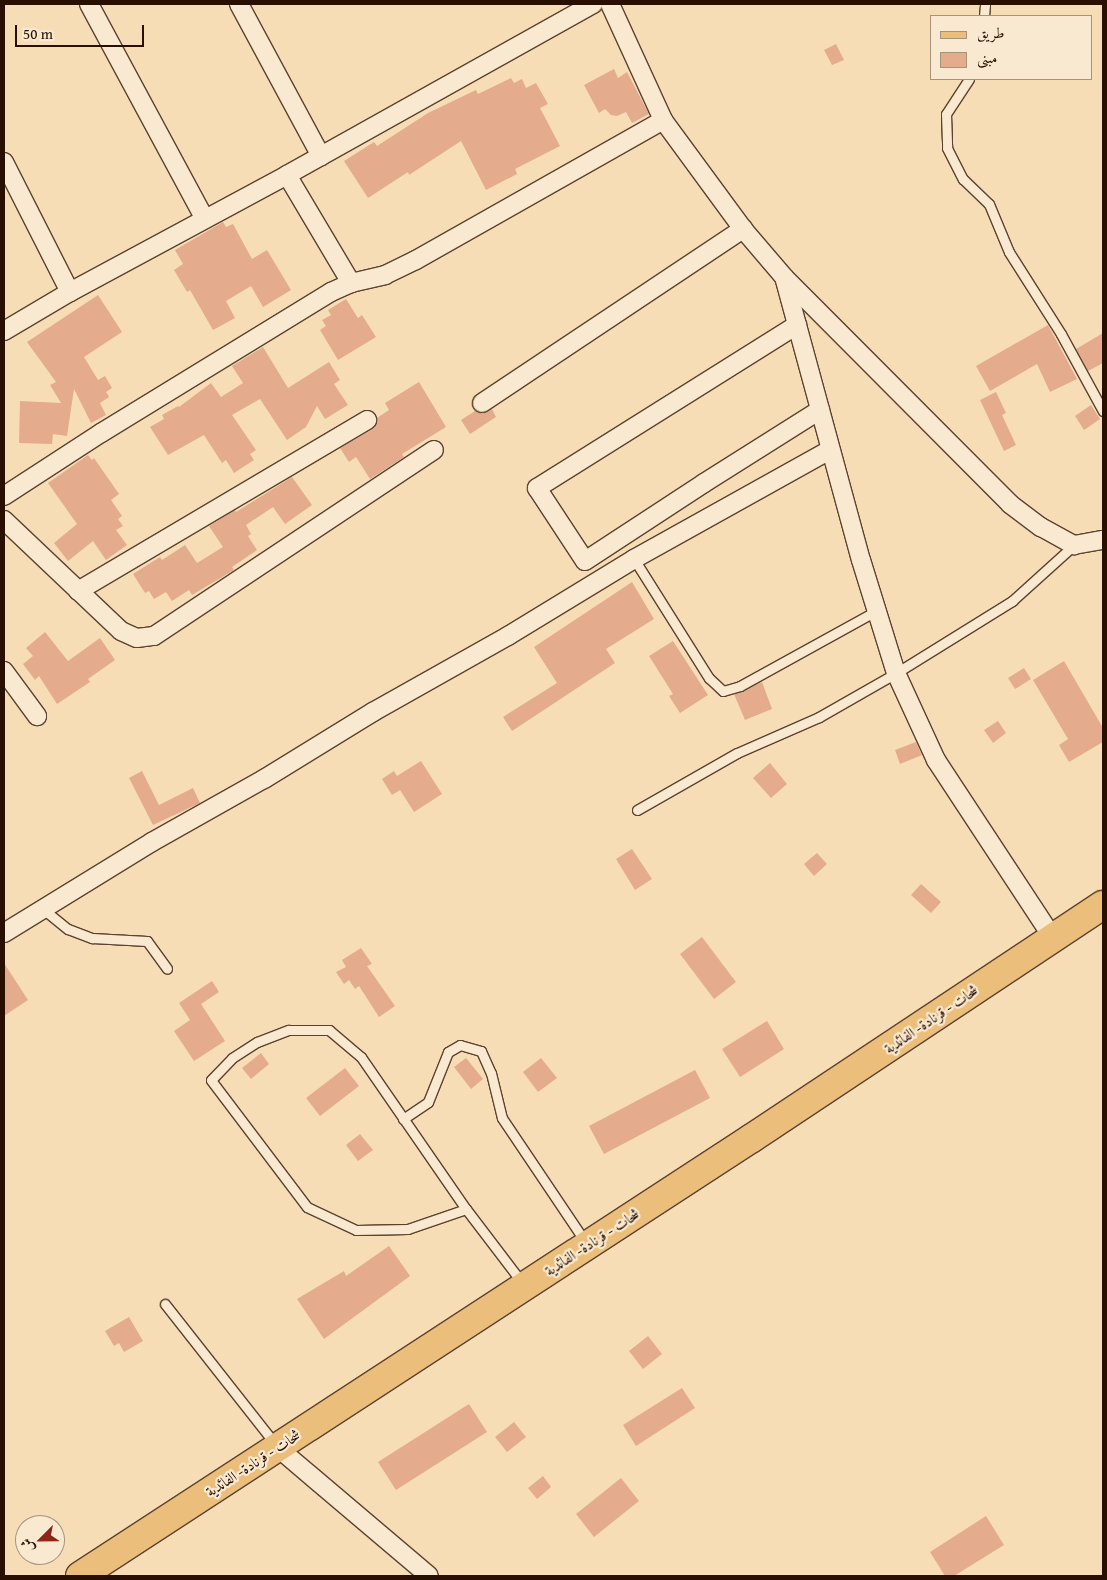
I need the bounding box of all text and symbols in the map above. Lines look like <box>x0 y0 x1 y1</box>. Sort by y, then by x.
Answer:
scale bar <box>18 15 146 47</box>
legend <box>930 15 1092 80</box>
text: طريق <box>977 22 1004 43</box>
text: 50 m <box>23 23 53 44</box>
text: مبنى <box>977 47 997 68</box>
street label: شحات - قرنادة- الفائدية <box>881 981 981 1057</box>
street label: شحات - قرنادة- الفائدية <box>541 1205 643 1279</box>
street label: شحات - قرنادة- الفائدية <box>202 1426 304 1500</box>
north arrow <box>15 1515 65 1565</box>
text: ش <box>15 1535 39 1556</box>

